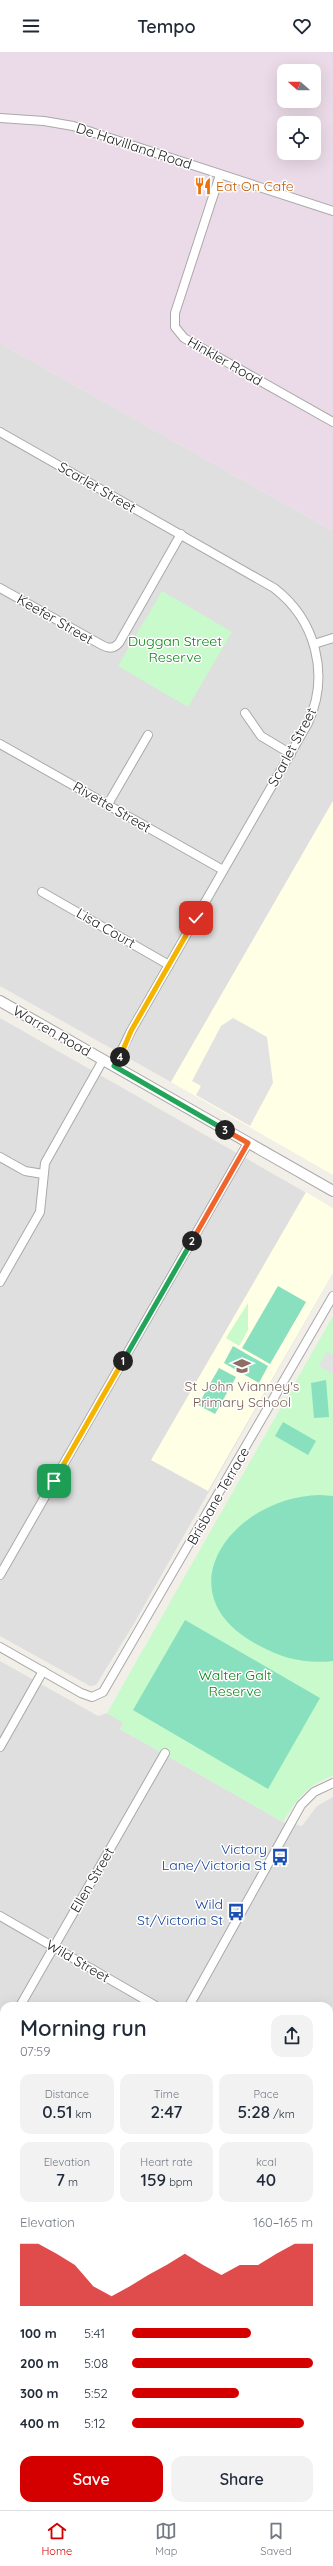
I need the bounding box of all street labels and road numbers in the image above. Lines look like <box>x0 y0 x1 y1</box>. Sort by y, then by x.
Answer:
street label: De Havilland Road <box>74 119 194 173</box>
street label: Hinkler Road <box>184 332 266 390</box>
street label: Scarlet Street <box>55 457 139 517</box>
street label: Keefer Street <box>14 590 96 648</box>
street label: Scarlet Street <box>264 704 320 790</box>
street label: Rivette Street <box>70 777 154 837</box>
street label: Lisa Court <box>73 904 139 952</box>
street label: Warren Road <box>10 1001 94 1061</box>
street label: Brisbane Terrace <box>183 1444 253 1548</box>
street label: Ellen Street <box>66 1844 118 1916</box>
street label: Wild Street <box>43 1936 113 1986</box>

